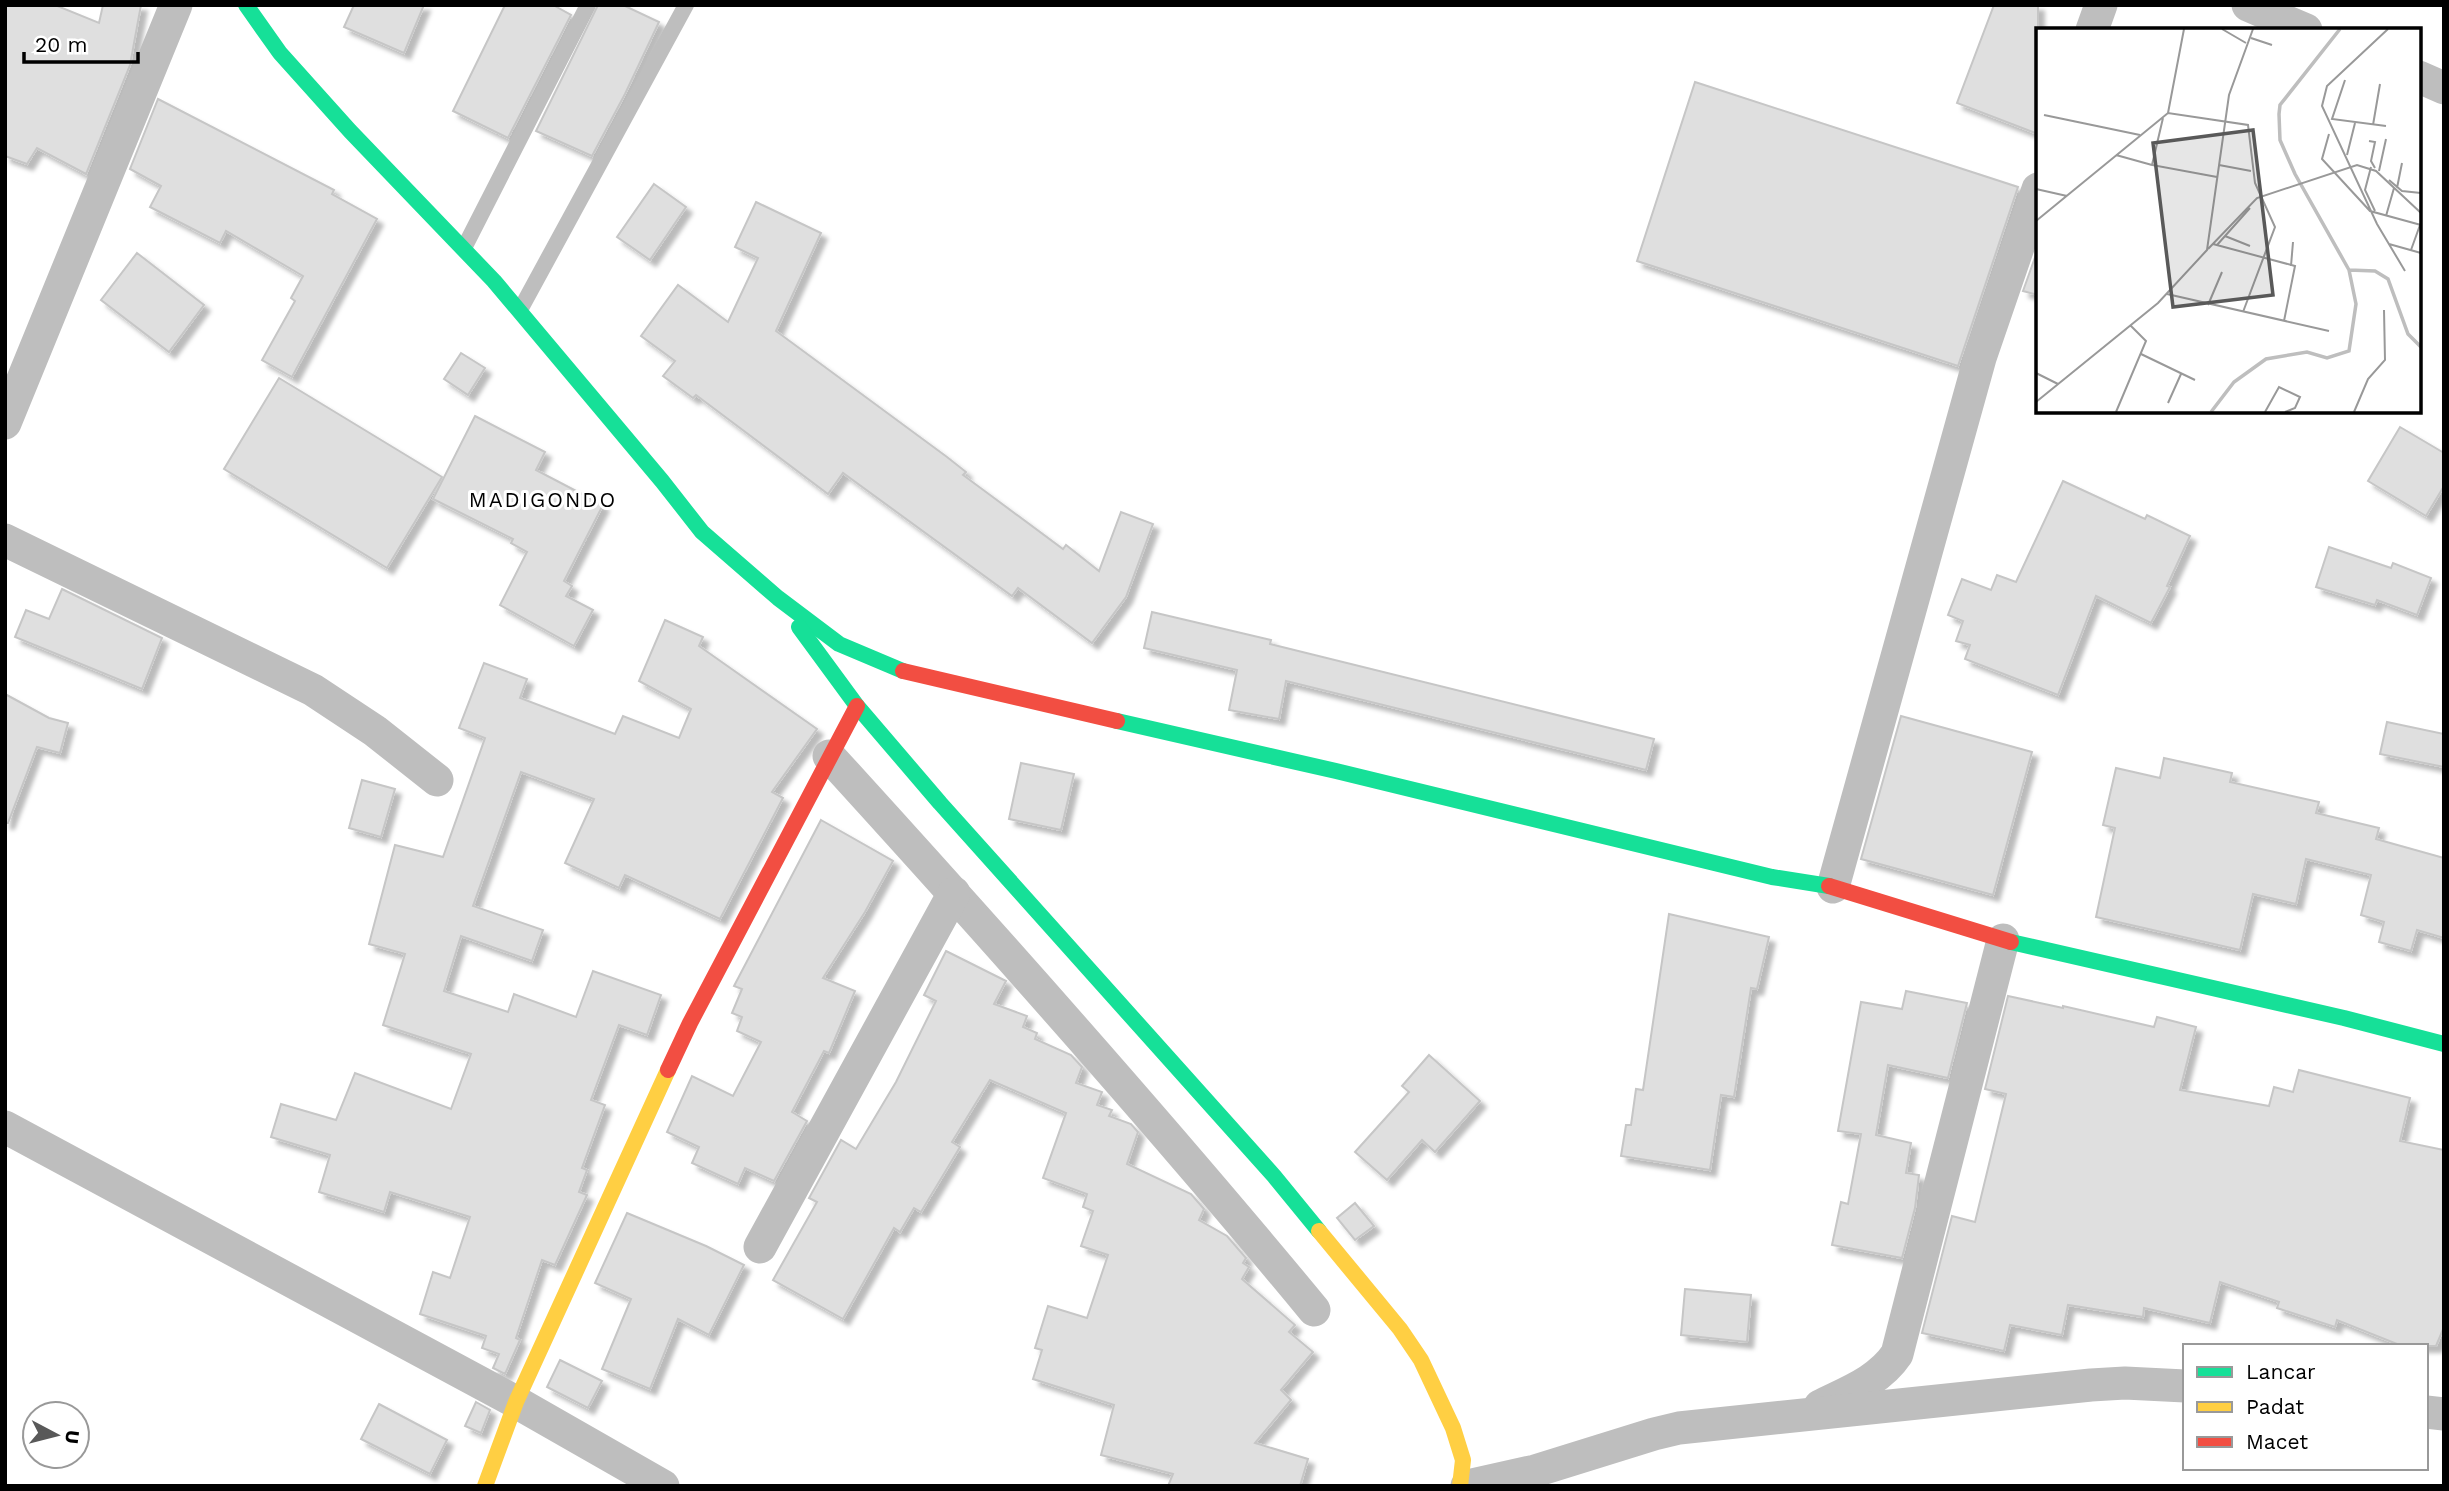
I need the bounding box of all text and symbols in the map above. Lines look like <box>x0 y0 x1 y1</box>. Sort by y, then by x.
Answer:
scale bar <box>24 21 138 65</box>
inset map <box>2036 28 2421 413</box>
text: 20 m <box>35 32 87 57</box>
district label: MADIGONDO <box>469 487 617 512</box>
legend <box>2183 1344 2428 1470</box>
text: Lancar <box>2246 1359 2316 1384</box>
text: Padat <box>2246 1394 2304 1419</box>
north arrow <box>21 1400 91 1470</box>
text: U <box>60 1429 85 1445</box>
text: Macet <box>2246 1429 2308 1454</box>

